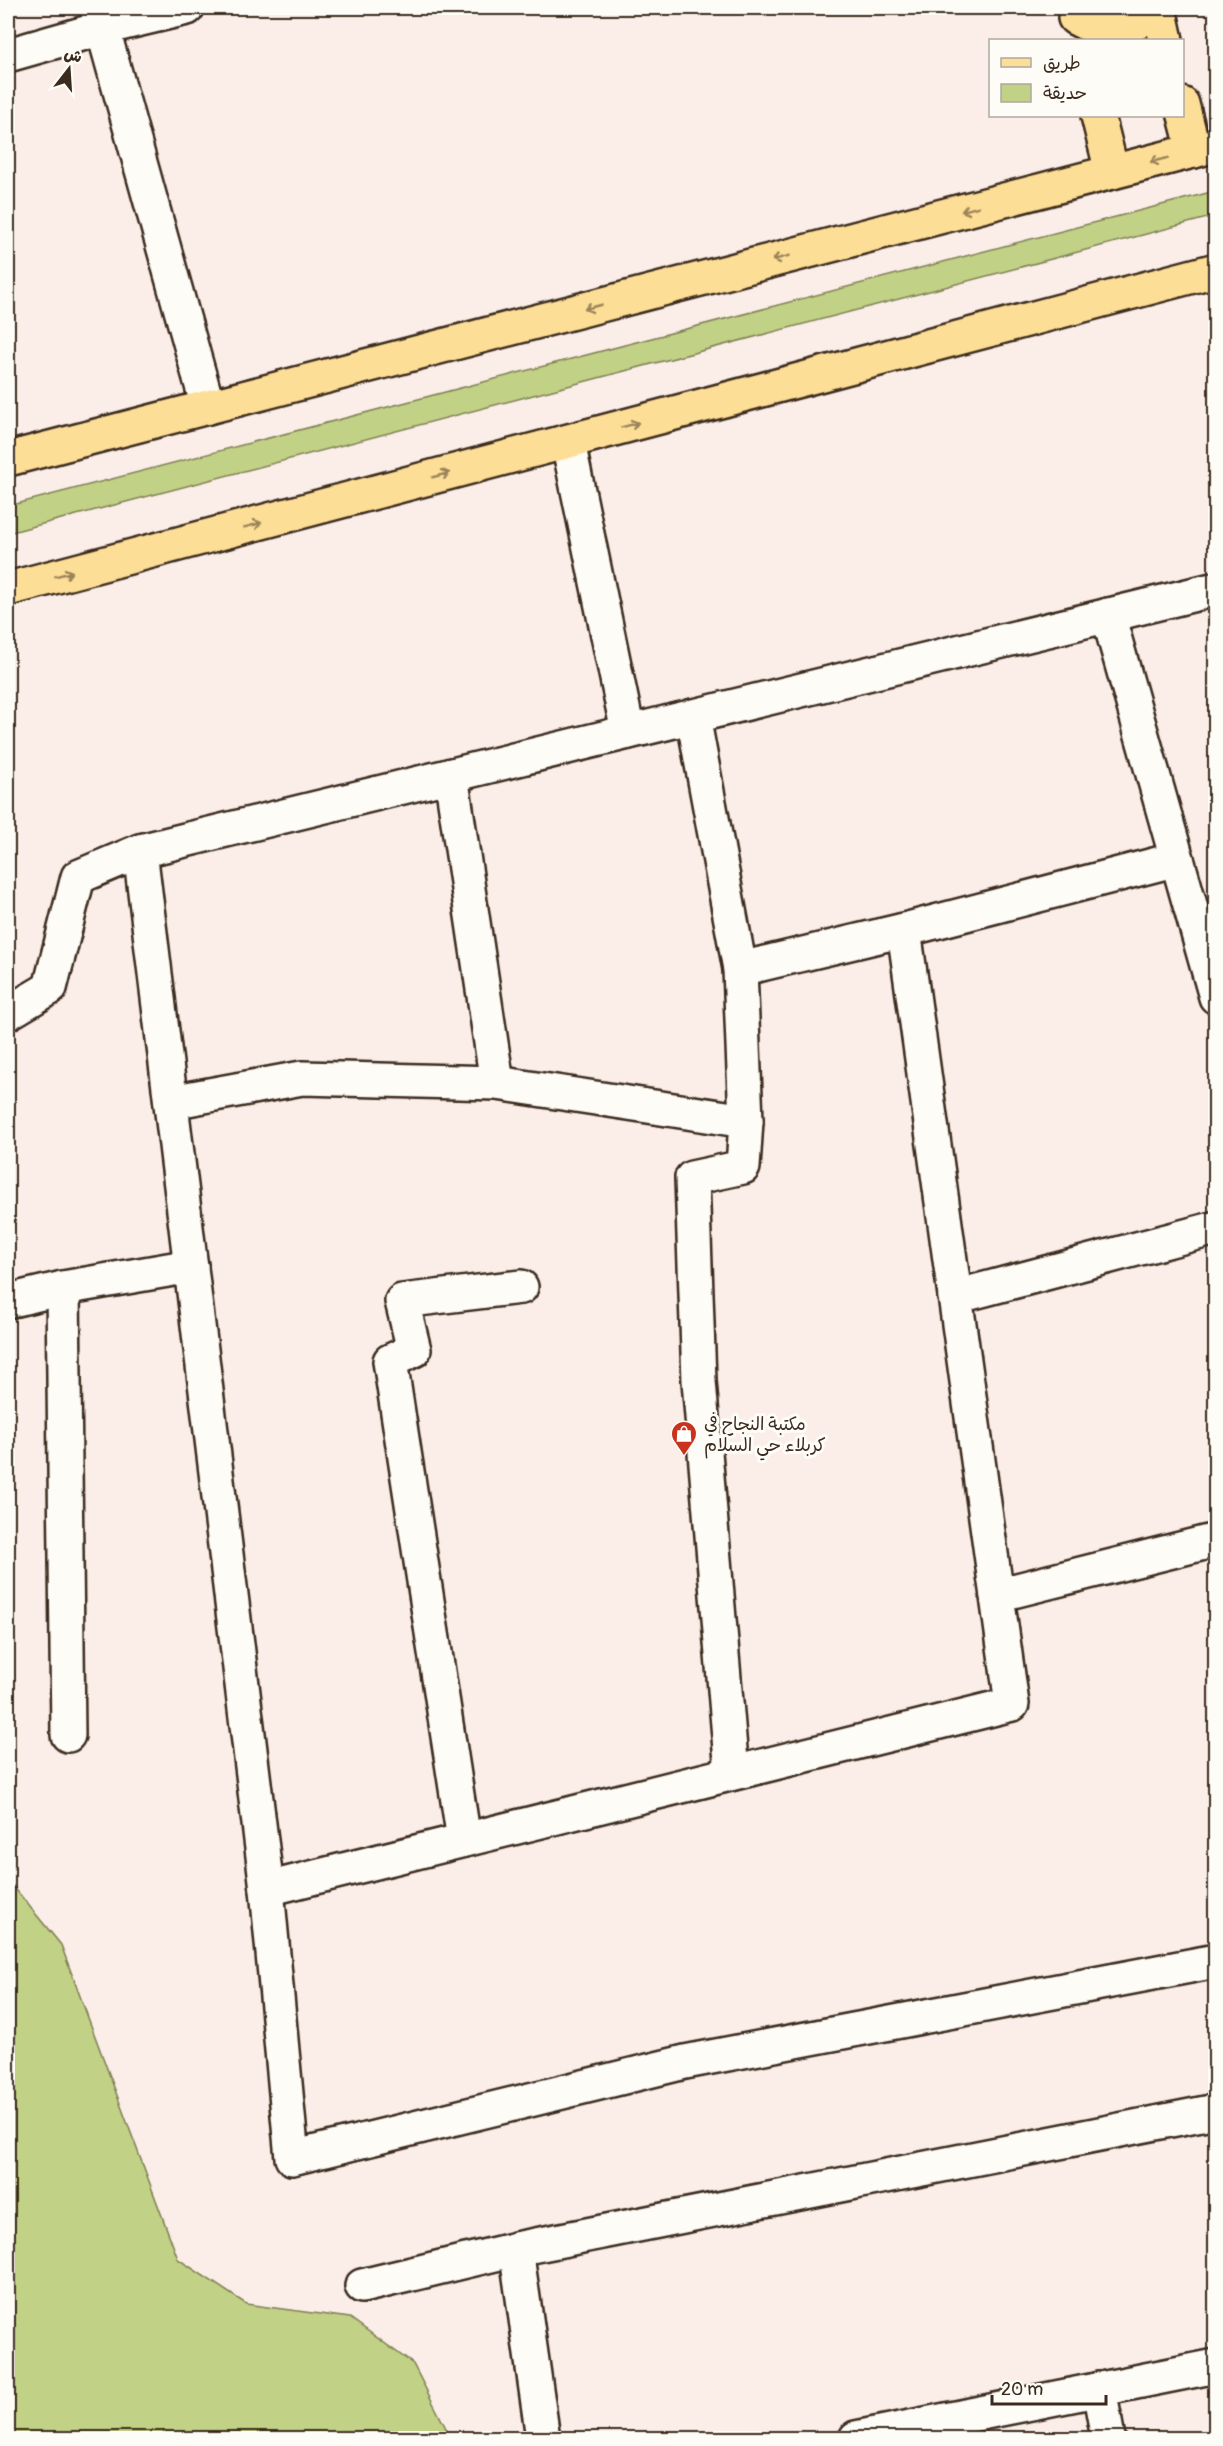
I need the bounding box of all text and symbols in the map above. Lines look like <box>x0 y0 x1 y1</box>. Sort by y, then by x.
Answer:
north arrow <box>39 39 99 99</box>
legend <box>989 39 1184 117</box>
text: ش <box>62 43 84 68</box>
text: طريق <box>1043 52 1081 75</box>
text: حديقة <box>1043 82 1087 105</box>
one-way arrow <box>1150 155 1169 166</box>
one-way arrow <box>961 204 980 215</box>
one-way arrow <box>772 252 791 264</box>
one-way arrow <box>583 301 602 313</box>
one-way arrow <box>620 419 639 431</box>
one-way arrow <box>431 469 450 480</box>
one-way arrow <box>243 518 262 530</box>
one-way arrow <box>54 568 73 580</box>
place label: مكتبة النجاح في كربلاء حي السلام <box>704 1412 826 1461</box>
shop icon: مكتبة النجاح في كربلاء حي السلام <box>669 1419 699 1457</box>
scale bar <box>992 2368 1106 2406</box>
text: 20 m <box>1001 2378 1043 2401</box>

